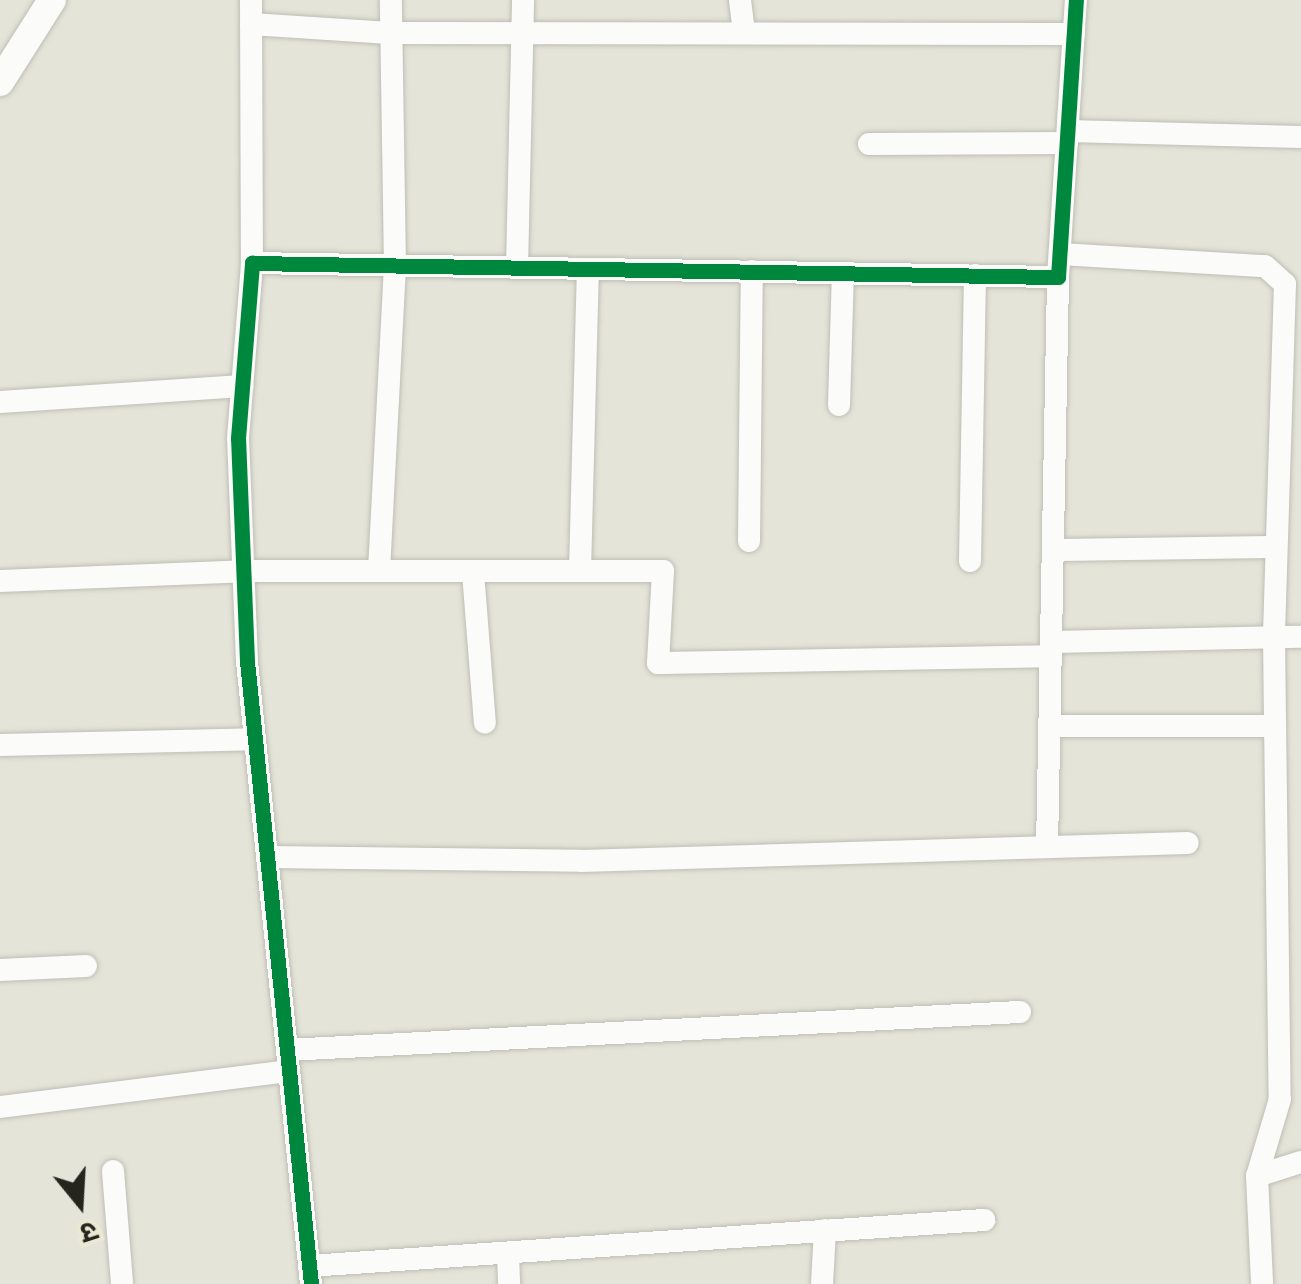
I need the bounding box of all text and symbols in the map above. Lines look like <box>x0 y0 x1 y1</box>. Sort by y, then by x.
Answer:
north arrow <box>30 1154 130 1254</box>
text: उ <box>76 1212 103 1253</box>

